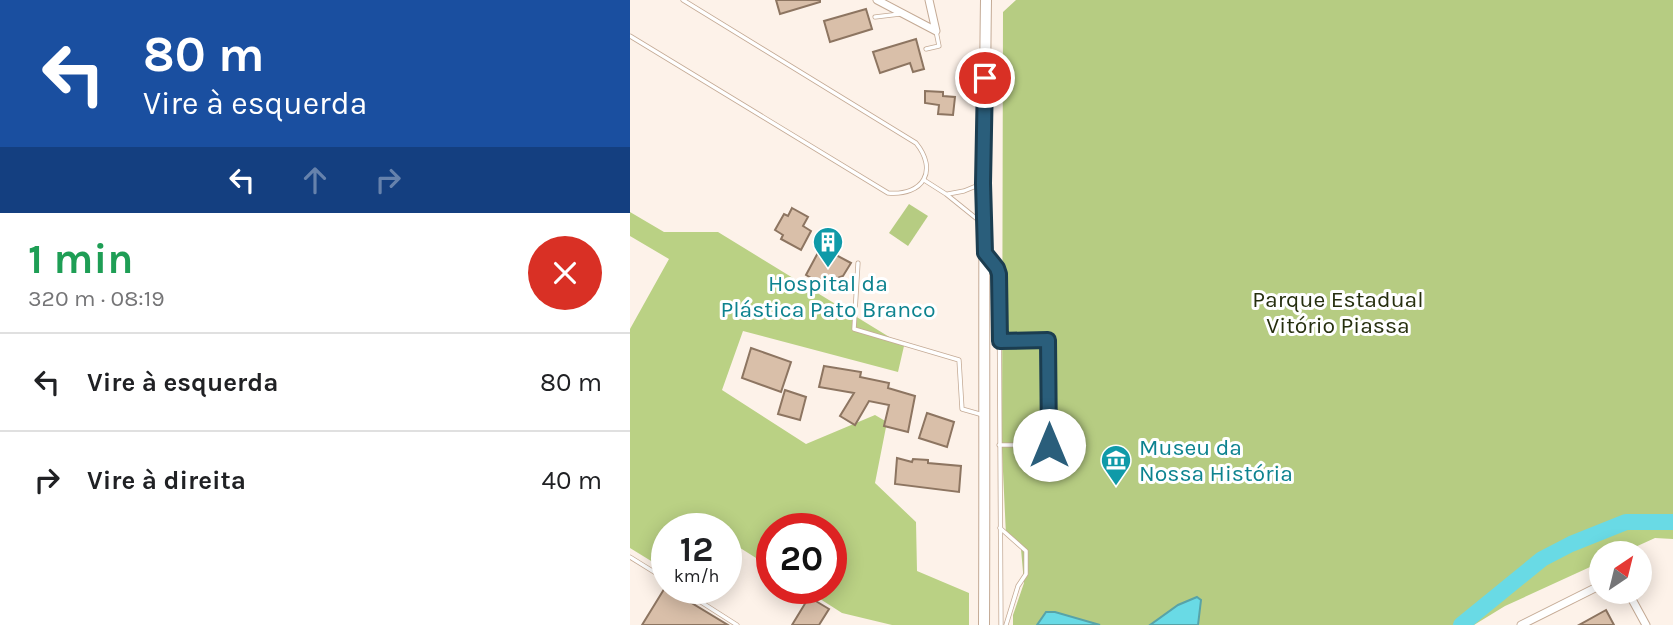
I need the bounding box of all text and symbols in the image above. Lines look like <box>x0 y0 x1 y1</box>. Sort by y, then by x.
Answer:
text: 80 m <box>143 26 265 83</box>
icon: left <box>28 28 119 119</box>
pin <box>955 48 1015 108</box>
icon: arrive <box>966 59 1004 97</box>
text: Vire à esquerda <box>143 85 367 122</box>
icon: left <box>223 161 261 199</box>
icon: ahead <box>296 161 334 199</box>
icon: right <box>369 161 407 199</box>
building icon: Hospital da Plástica Pato Branco <box>811 225 845 269</box>
text: 1 min <box>28 234 133 284</box>
button: close <box>528 236 602 310</box>
place label: Hospital da Plástica Pato Branco <box>720 270 936 323</box>
text: 320 m · 08:19 <box>28 285 165 312</box>
park label: Parque Estadual Vitório Piassa <box>1252 286 1424 339</box>
icon: left <box>28 363 66 401</box>
text: Vire à esquerda <box>87 367 278 398</box>
text: 80 m <box>540 367 602 398</box>
position arrow <box>1012 408 1086 482</box>
place label: Museu da Nossa História <box>1139 434 1293 487</box>
museum icon: Museu da Nossa História <box>1099 443 1133 487</box>
icon: right <box>28 461 66 499</box>
text: Vire à direita <box>87 465 246 496</box>
text: 40 m <box>542 465 602 496</box>
speed limit sign: 20 <box>756 513 847 604</box>
text: 12 <box>680 529 713 570</box>
north arrow <box>1589 541 1652 604</box>
map controls <box>1589 541 1652 604</box>
text: km/h <box>674 565 719 587</box>

